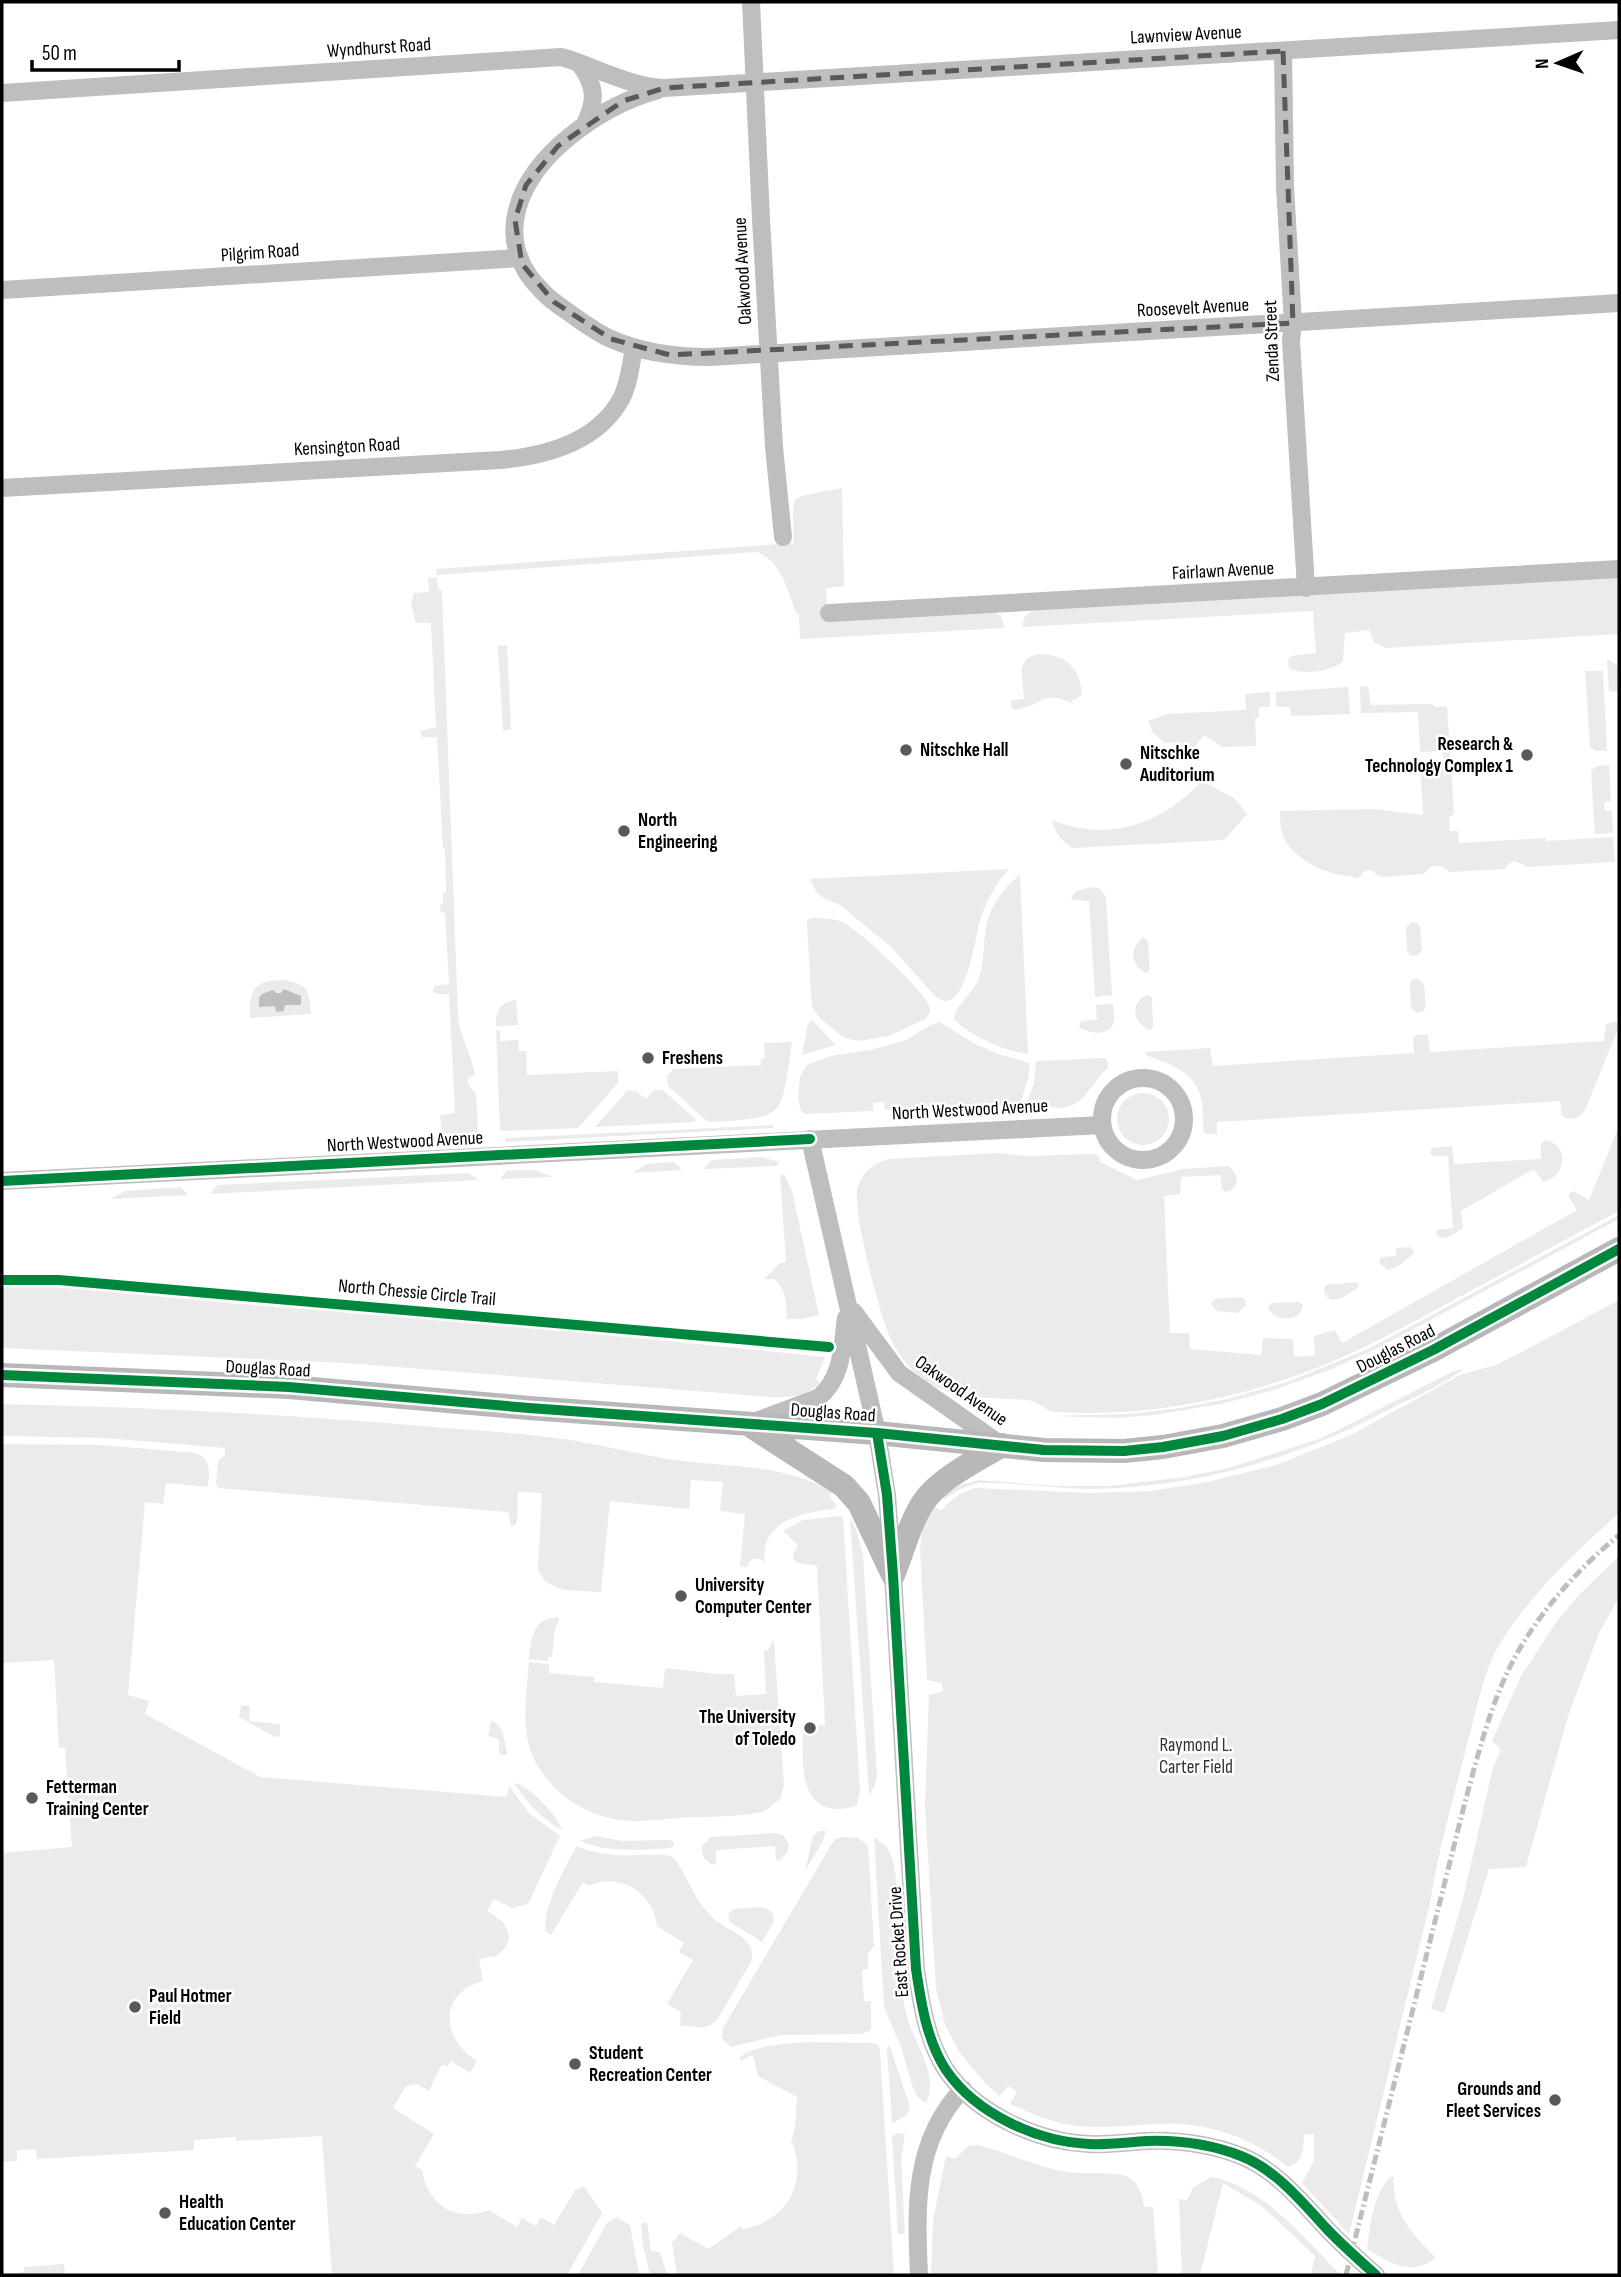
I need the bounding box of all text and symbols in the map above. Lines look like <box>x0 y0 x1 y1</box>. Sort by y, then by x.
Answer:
street label: Lawnview Avenue <box>1130 21 1242 49</box>
scale bar <box>32 28 178 72</box>
north arrow <box>1523 28 1593 98</box>
street label: Wyndhurst Road <box>326 33 432 63</box>
text: 50 m <box>42 41 77 66</box>
text: N <box>1531 58 1554 69</box>
street label: Oakwood Avenue <box>729 217 757 325</box>
street label: Pilgrim Road <box>220 239 300 267</box>
street label: Roosevelt Avenue <box>1136 294 1250 322</box>
street label: Zenda Street <box>1259 300 1285 382</box>
street label: Kensington Road <box>293 433 401 461</box>
street label: Fairlawn Avenue <box>1171 557 1275 585</box>
place label: Research & Technology Complex 1 <box>1365 733 1514 778</box>
place label: Nitschke Hall <box>920 739 1008 762</box>
marker: Nitschke Hall <box>898 742 914 758</box>
place label: Nitschke Auditorium <box>1139 742 1215 787</box>
marker: Research & Technology Complex 1 <box>1519 747 1535 763</box>
marker: Nitschke Auditorium <box>1118 756 1134 772</box>
place label: North Engineering <box>638 809 717 854</box>
marker: North Engineering <box>616 823 632 839</box>
place label: Freshens <box>662 1047 723 1070</box>
marker: Freshens <box>640 1050 656 1066</box>
street label: North Westwood Avenue <box>891 1094 1049 1126</box>
street label: North Westwood Avenue <box>326 1126 484 1158</box>
street label: North Chessie Circle Trail <box>337 1275 497 1311</box>
street label: Douglas Road <box>1353 1319 1439 1379</box>
street label: Oakwood Avenue <box>910 1351 1012 1431</box>
street label: Douglas Road <box>225 1355 311 1383</box>
street label: Douglas Road <box>790 1399 876 1427</box>
place label: University Computer Center <box>695 1574 812 1619</box>
marker: University Computer Center <box>673 1588 689 1604</box>
place label: The University of Toledo <box>699 1706 796 1751</box>
marker: The University of Toledo <box>802 1720 818 1736</box>
park label: Raymond L. Carter Field <box>1159 1734 1233 1779</box>
place label: Fetterman Training Center <box>46 1776 149 1821</box>
marker: Fetterman Training Center <box>24 1790 40 1806</box>
street label: East Rocket Drive <box>884 1886 914 1998</box>
place label: Paul Hotmer Field <box>149 1985 232 2030</box>
marker: Paul Hotmer Field <box>127 1999 143 2015</box>
place label: Student Recreation Center <box>589 2042 712 2087</box>
marker: Student Recreation Center <box>567 2056 583 2072</box>
place label: Grounds and Fleet Services <box>1446 2078 1541 2123</box>
marker: Grounds and Fleet Services <box>1547 2092 1563 2108</box>
place label: Health Education Center <box>179 2191 296 2236</box>
marker: Health Education Center <box>157 2205 173 2221</box>

